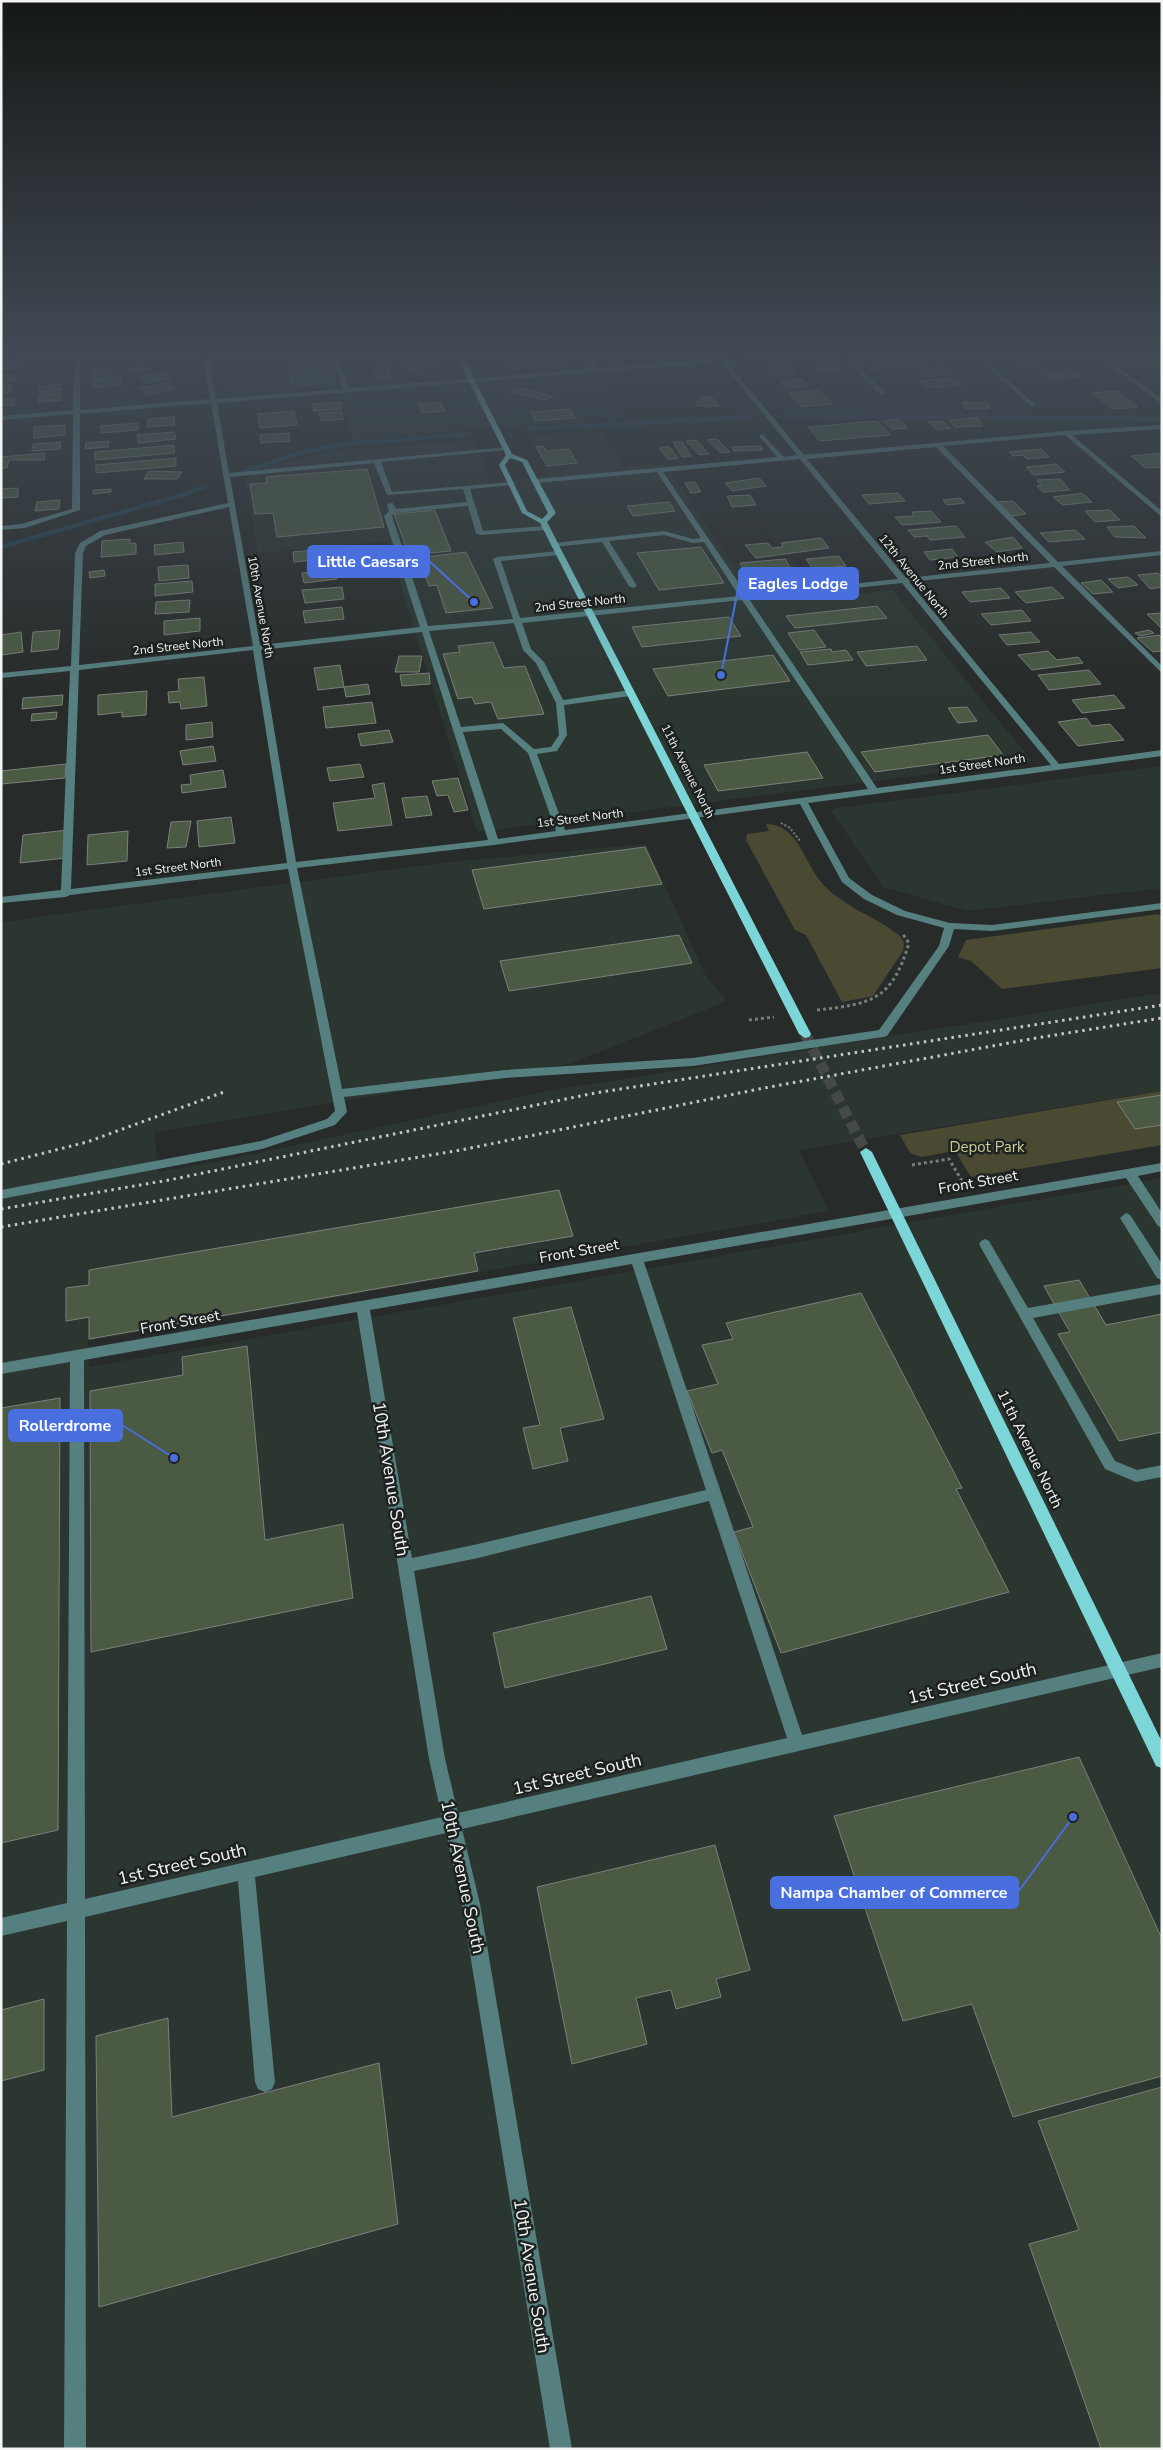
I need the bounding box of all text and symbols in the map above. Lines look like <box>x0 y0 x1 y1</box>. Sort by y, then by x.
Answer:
street label: 12th Avenue North <box>875 531 953 621</box>
callout: Little Caesars <box>308 546 429 577</box>
street label: 2nd Street North <box>937 548 1029 574</box>
text: Little Caesars <box>317 551 419 573</box>
street label: 10th Avenue North <box>244 555 278 659</box>
callout: Eagles Lodge <box>739 568 858 599</box>
text: Eagles Lodge <box>748 573 848 595</box>
street label: 2nd Street North <box>534 590 626 616</box>
street label: 2nd Street North <box>132 633 224 659</box>
street label: 11th Avenue North <box>657 721 719 821</box>
street label: 1st Street North <box>938 750 1026 778</box>
street label: 1st Street North <box>536 805 624 831</box>
street label: 1st Street North <box>134 854 222 880</box>
park label: Depot Park <box>949 1137 1025 1157</box>
street label: Front Street <box>937 1165 1020 1199</box>
street label: Front Street <box>538 1234 621 1268</box>
street label: Front Street <box>139 1305 222 1339</box>
street label: 11th Avenue North <box>993 1386 1067 1512</box>
street label: 10th Avenue South <box>367 1400 415 1558</box>
callout: Rollerdrome <box>9 1410 122 1441</box>
text: Rollerdrome <box>19 1415 112 1437</box>
street label: 1st Street South <box>905 1656 1039 1710</box>
street label: 1st Street South <box>510 1747 644 1801</box>
street label: 10th Avenue South <box>435 1798 491 1956</box>
street label: 1st Street South <box>115 1837 249 1891</box>
callout: Nampa Chamber of Commerce <box>771 1877 1018 1908</box>
text: Nampa Chamber of Commerce <box>780 1882 1008 1904</box>
street label: 10th Avenue South <box>508 2197 556 2355</box>

